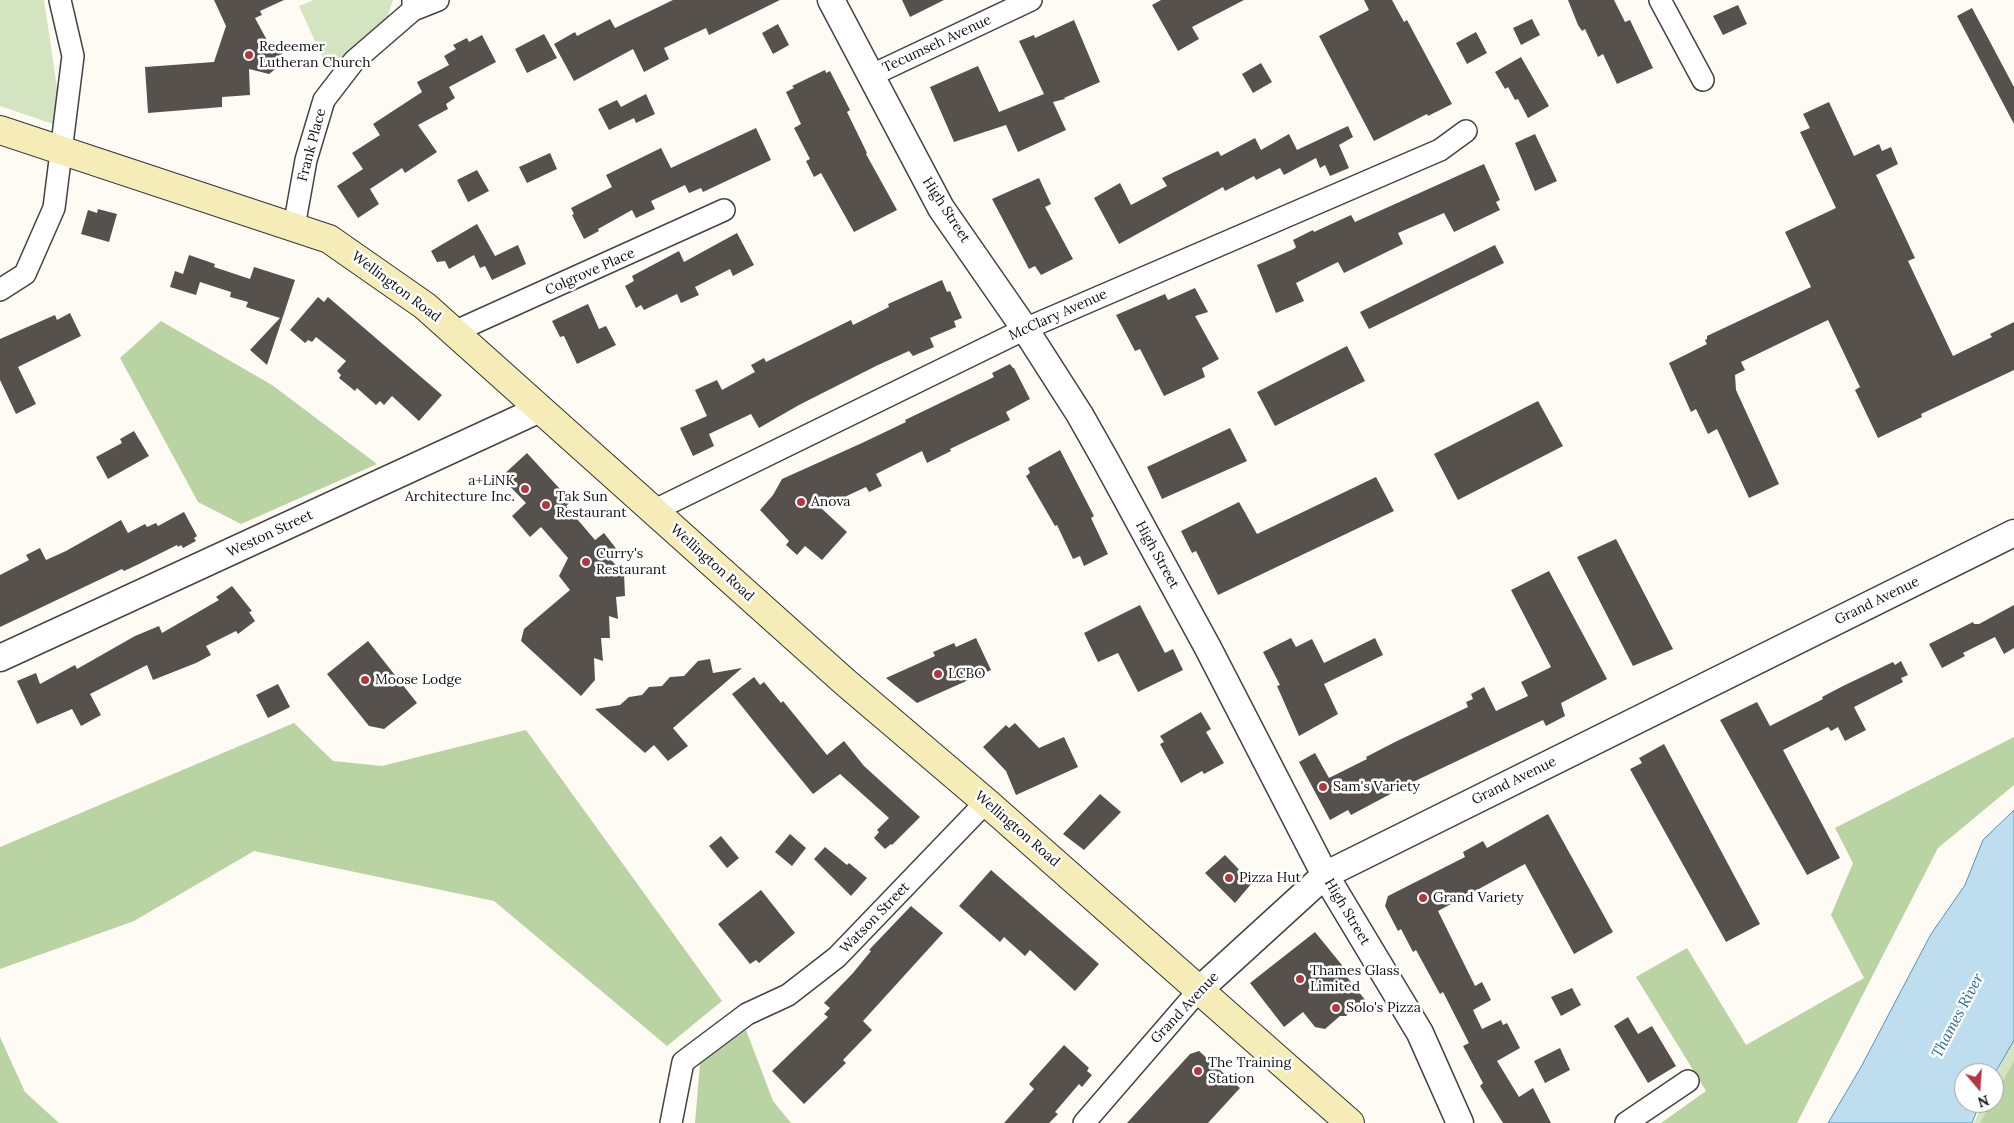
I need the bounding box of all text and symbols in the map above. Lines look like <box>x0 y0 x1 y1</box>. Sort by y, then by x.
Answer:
street label: Tecumseh Avenue <box>880 12 994 76</box>
place label: Redeemer Lutheran Church <box>259 39 371 72</box>
marker: Redeemer Lutheran Church <box>243 49 255 61</box>
street label: Frank Place <box>294 107 330 183</box>
street label: High Street <box>919 174 973 246</box>
street label: Colgrove Place <box>543 245 637 299</box>
street label: Wellington Road <box>348 248 444 326</box>
street label: McClary Avenue <box>1006 286 1110 344</box>
place label: a+LiNK Architecture Inc. <box>405 473 515 506</box>
marker: a+LiNK Architecture Inc. <box>519 483 531 495</box>
place label: Tak Sun Restaurant <box>556 489 627 522</box>
place label: Anova <box>811 494 851 510</box>
marker: Anova <box>795 496 807 508</box>
marker: Tak Sun Restaurant <box>540 499 552 511</box>
street label: Weston Street <box>224 507 316 561</box>
street label: High Street <box>1132 518 1182 592</box>
street label: Wellington Road <box>667 521 757 605</box>
place label: Curry's Restaurant <box>596 546 667 578</box>
marker: Curry's Restaurant <box>580 556 592 568</box>
street label: Grand Avenue <box>1832 573 1922 629</box>
place label: LCBO <box>948 666 985 682</box>
marker: LCBO <box>932 668 944 680</box>
place label: Moose Lodge <box>375 672 462 688</box>
marker: Moose Lodge <box>359 674 371 686</box>
street label: Grand Avenue <box>1469 753 1559 809</box>
place label: Sam's Variety <box>1333 779 1420 795</box>
marker: Sam's Variety <box>1317 781 1329 793</box>
street label: Wellington Road <box>971 788 1063 870</box>
place label: Pizza Hut <box>1239 870 1301 886</box>
marker: Pizza Hut <box>1223 872 1235 884</box>
street label: High Street <box>1321 876 1373 948</box>
street label: Watson Street <box>837 879 913 957</box>
place label: Grand Variety <box>1433 890 1524 906</box>
marker: Grand Variety <box>1417 892 1429 904</box>
place label: Thames Glass Limited <box>1310 963 1399 996</box>
street label: Grand Avenue <box>1148 969 1222 1047</box>
water label: Thames River <box>1928 971 1988 1061</box>
marker: Thames Glass Limited <box>1294 973 1306 985</box>
place label: Solo's Pizza <box>1346 1000 1421 1016</box>
marker: Solo's Pizza <box>1330 1002 1342 1014</box>
place label: The Training Station <box>1208 1055 1291 1088</box>
north arrow <box>1954 1063 2004 1113</box>
marker: The Training Station <box>1192 1065 1204 1077</box>
text: N <box>1975 1091 1991 1112</box>

